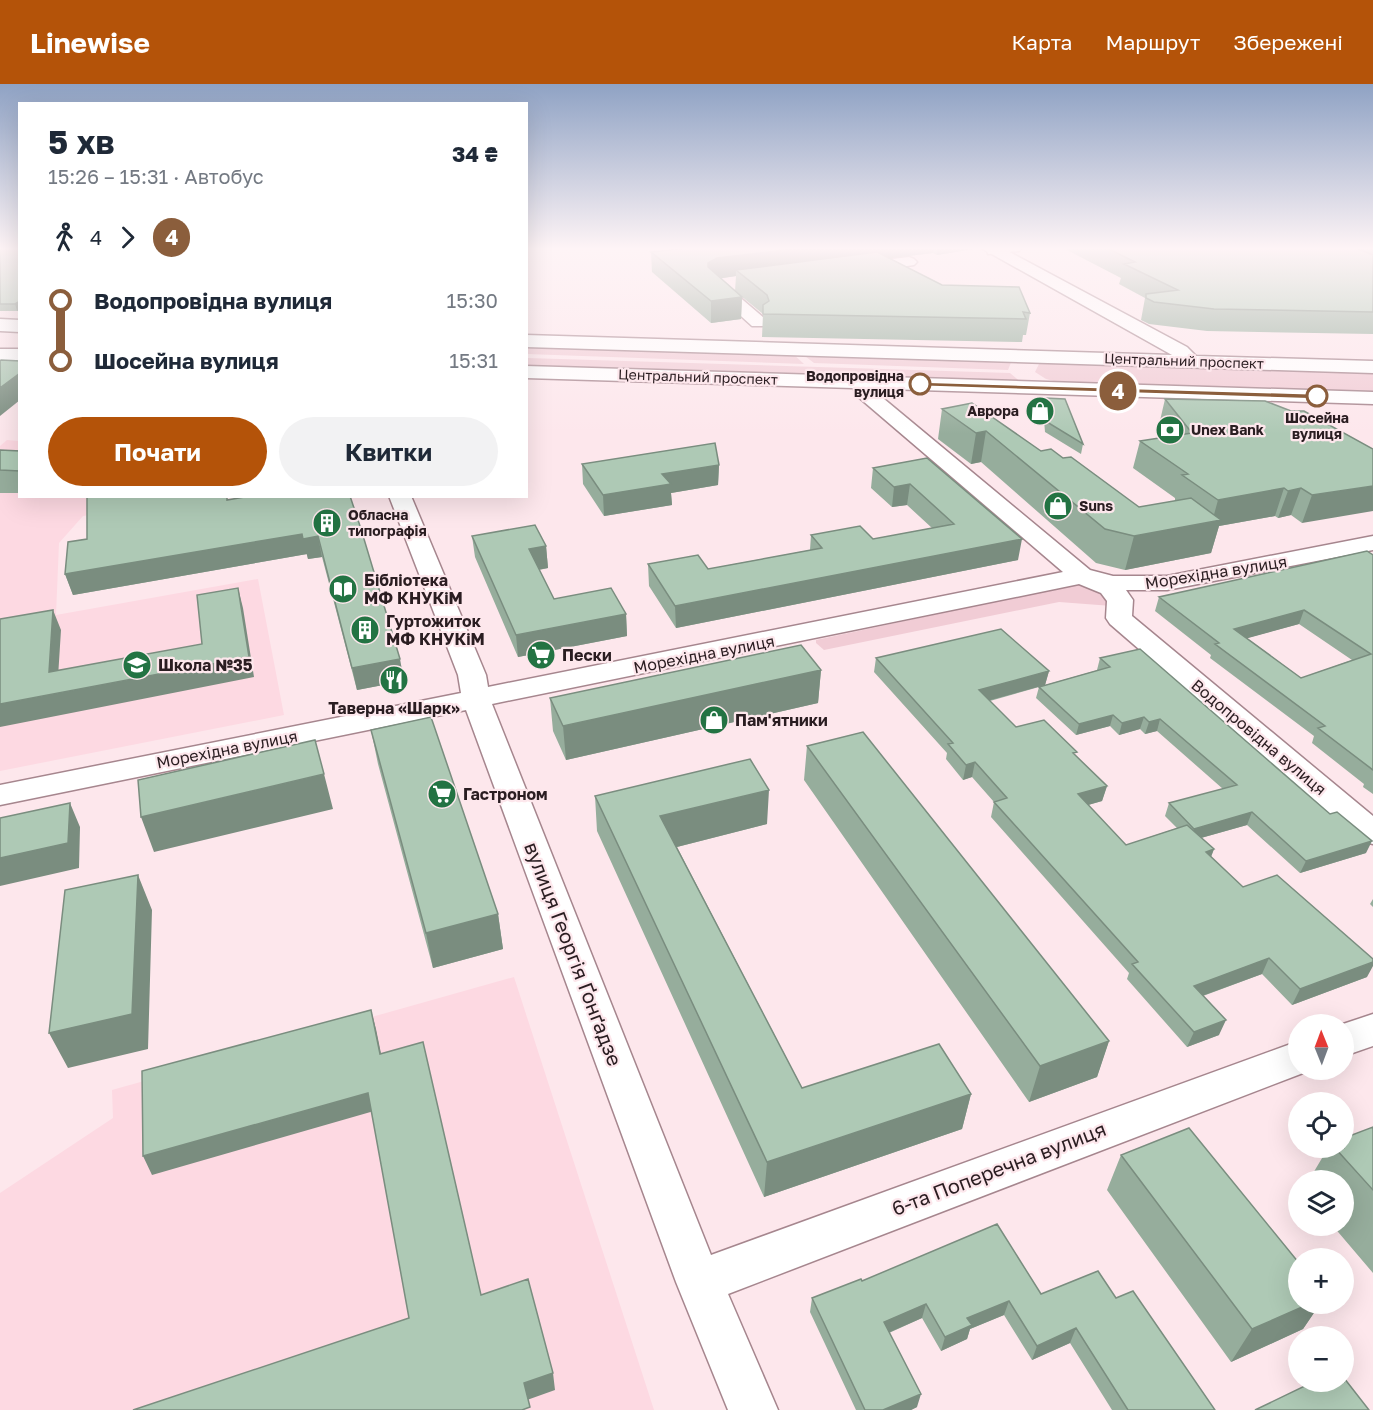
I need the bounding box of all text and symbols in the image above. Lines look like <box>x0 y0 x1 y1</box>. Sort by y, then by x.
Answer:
text: Linewise <box>30 26 150 59</box>
text: Карта <box>1012 29 1072 55</box>
text: Маршрут <box>1105 29 1200 55</box>
text: Збережені <box>1233 29 1343 55</box>
text: 5 хв <box>48 122 115 161</box>
text: 34 ₴ <box>452 140 498 167</box>
text: 15:26 – 15:31 · Автобус <box>48 164 264 188</box>
icon: walk <box>48 221 81 254</box>
icon: forward <box>111 221 144 254</box>
text: 4 <box>165 224 178 250</box>
text: 4 <box>90 225 102 249</box>
text: Водопровідна вулиця <box>94 287 332 314</box>
text: 15:30 <box>447 288 498 312</box>
text: Шосейна вулиця <box>94 347 279 374</box>
text: 15:31 <box>449 348 498 372</box>
street label: Центральний проспект <box>1104 349 1264 372</box>
street label: Центральний проспект <box>618 365 778 388</box>
place label: Водопровідна вулиця <box>806 367 904 400</box>
line badge: 4 <box>1098 372 1138 410</box>
marker: Водопровідна вулиця <box>909 373 931 395</box>
text: 4 <box>1111 378 1125 404</box>
marker: Шосейна вулиця <box>1306 385 1328 407</box>
shop icon: Аврора <box>1024 395 1056 427</box>
place label: Аврора <box>967 402 1019 419</box>
place label: Шосейна вулиця <box>1285 409 1349 442</box>
bank icon: Unex Bank <box>1154 414 1186 446</box>
button: Почати <box>48 417 267 486</box>
button: Квитки <box>279 417 498 486</box>
place label: Unex Bank <box>1191 421 1264 438</box>
shop icon: Suns <box>1042 490 1074 522</box>
place label: Suns <box>1079 497 1113 514</box>
place label: Обласна типографія <box>348 506 427 539</box>
building icon: Обласна типографія <box>311 507 343 539</box>
street label: Морехідна вулиця <box>1144 551 1288 593</box>
place label: Бібліотека МФ КНУКіМ <box>364 570 463 608</box>
library icon: Бібліотека МФ КНУКіМ <box>327 573 359 605</box>
place label: Гуртожиток МФ КНУКіМ <box>386 611 485 649</box>
building icon: Гуртожиток МФ КНУКіМ <box>349 614 381 646</box>
street label: Морехідна вулиця <box>632 631 776 677</box>
supermarket icon: Пески <box>525 639 557 671</box>
place label: Пески <box>562 645 612 665</box>
school or university icon: Школа №35 <box>121 649 153 681</box>
place label: Школа №35 <box>158 655 253 675</box>
restaurant icon: Таверна «Шарк» <box>378 664 410 696</box>
street label: Водопровідна вулиця <box>1187 675 1331 799</box>
place label: Таверна «Шарк» <box>328 698 460 718</box>
shop icon: Пам'ятники <box>698 704 730 736</box>
place label: Пам'ятники <box>735 710 828 730</box>
street label: Морехідна вулиця <box>155 726 299 772</box>
supermarket icon: Гастроном <box>426 778 458 810</box>
place label: Гастроном <box>463 784 548 804</box>
street label: вулиця Георгія Ґонґадзе <box>520 838 628 1069</box>
north arrow <box>1288 1014 1354 1080</box>
map controls <box>1288 1014 1354 1392</box>
button: locate <box>1288 1092 1354 1158</box>
street label: 6-та Поперечна вулиця <box>888 1116 1109 1220</box>
button: layers <box>1288 1170 1354 1236</box>
button: + <box>1288 1248 1354 1314</box>
button: − <box>1288 1326 1354 1392</box>

